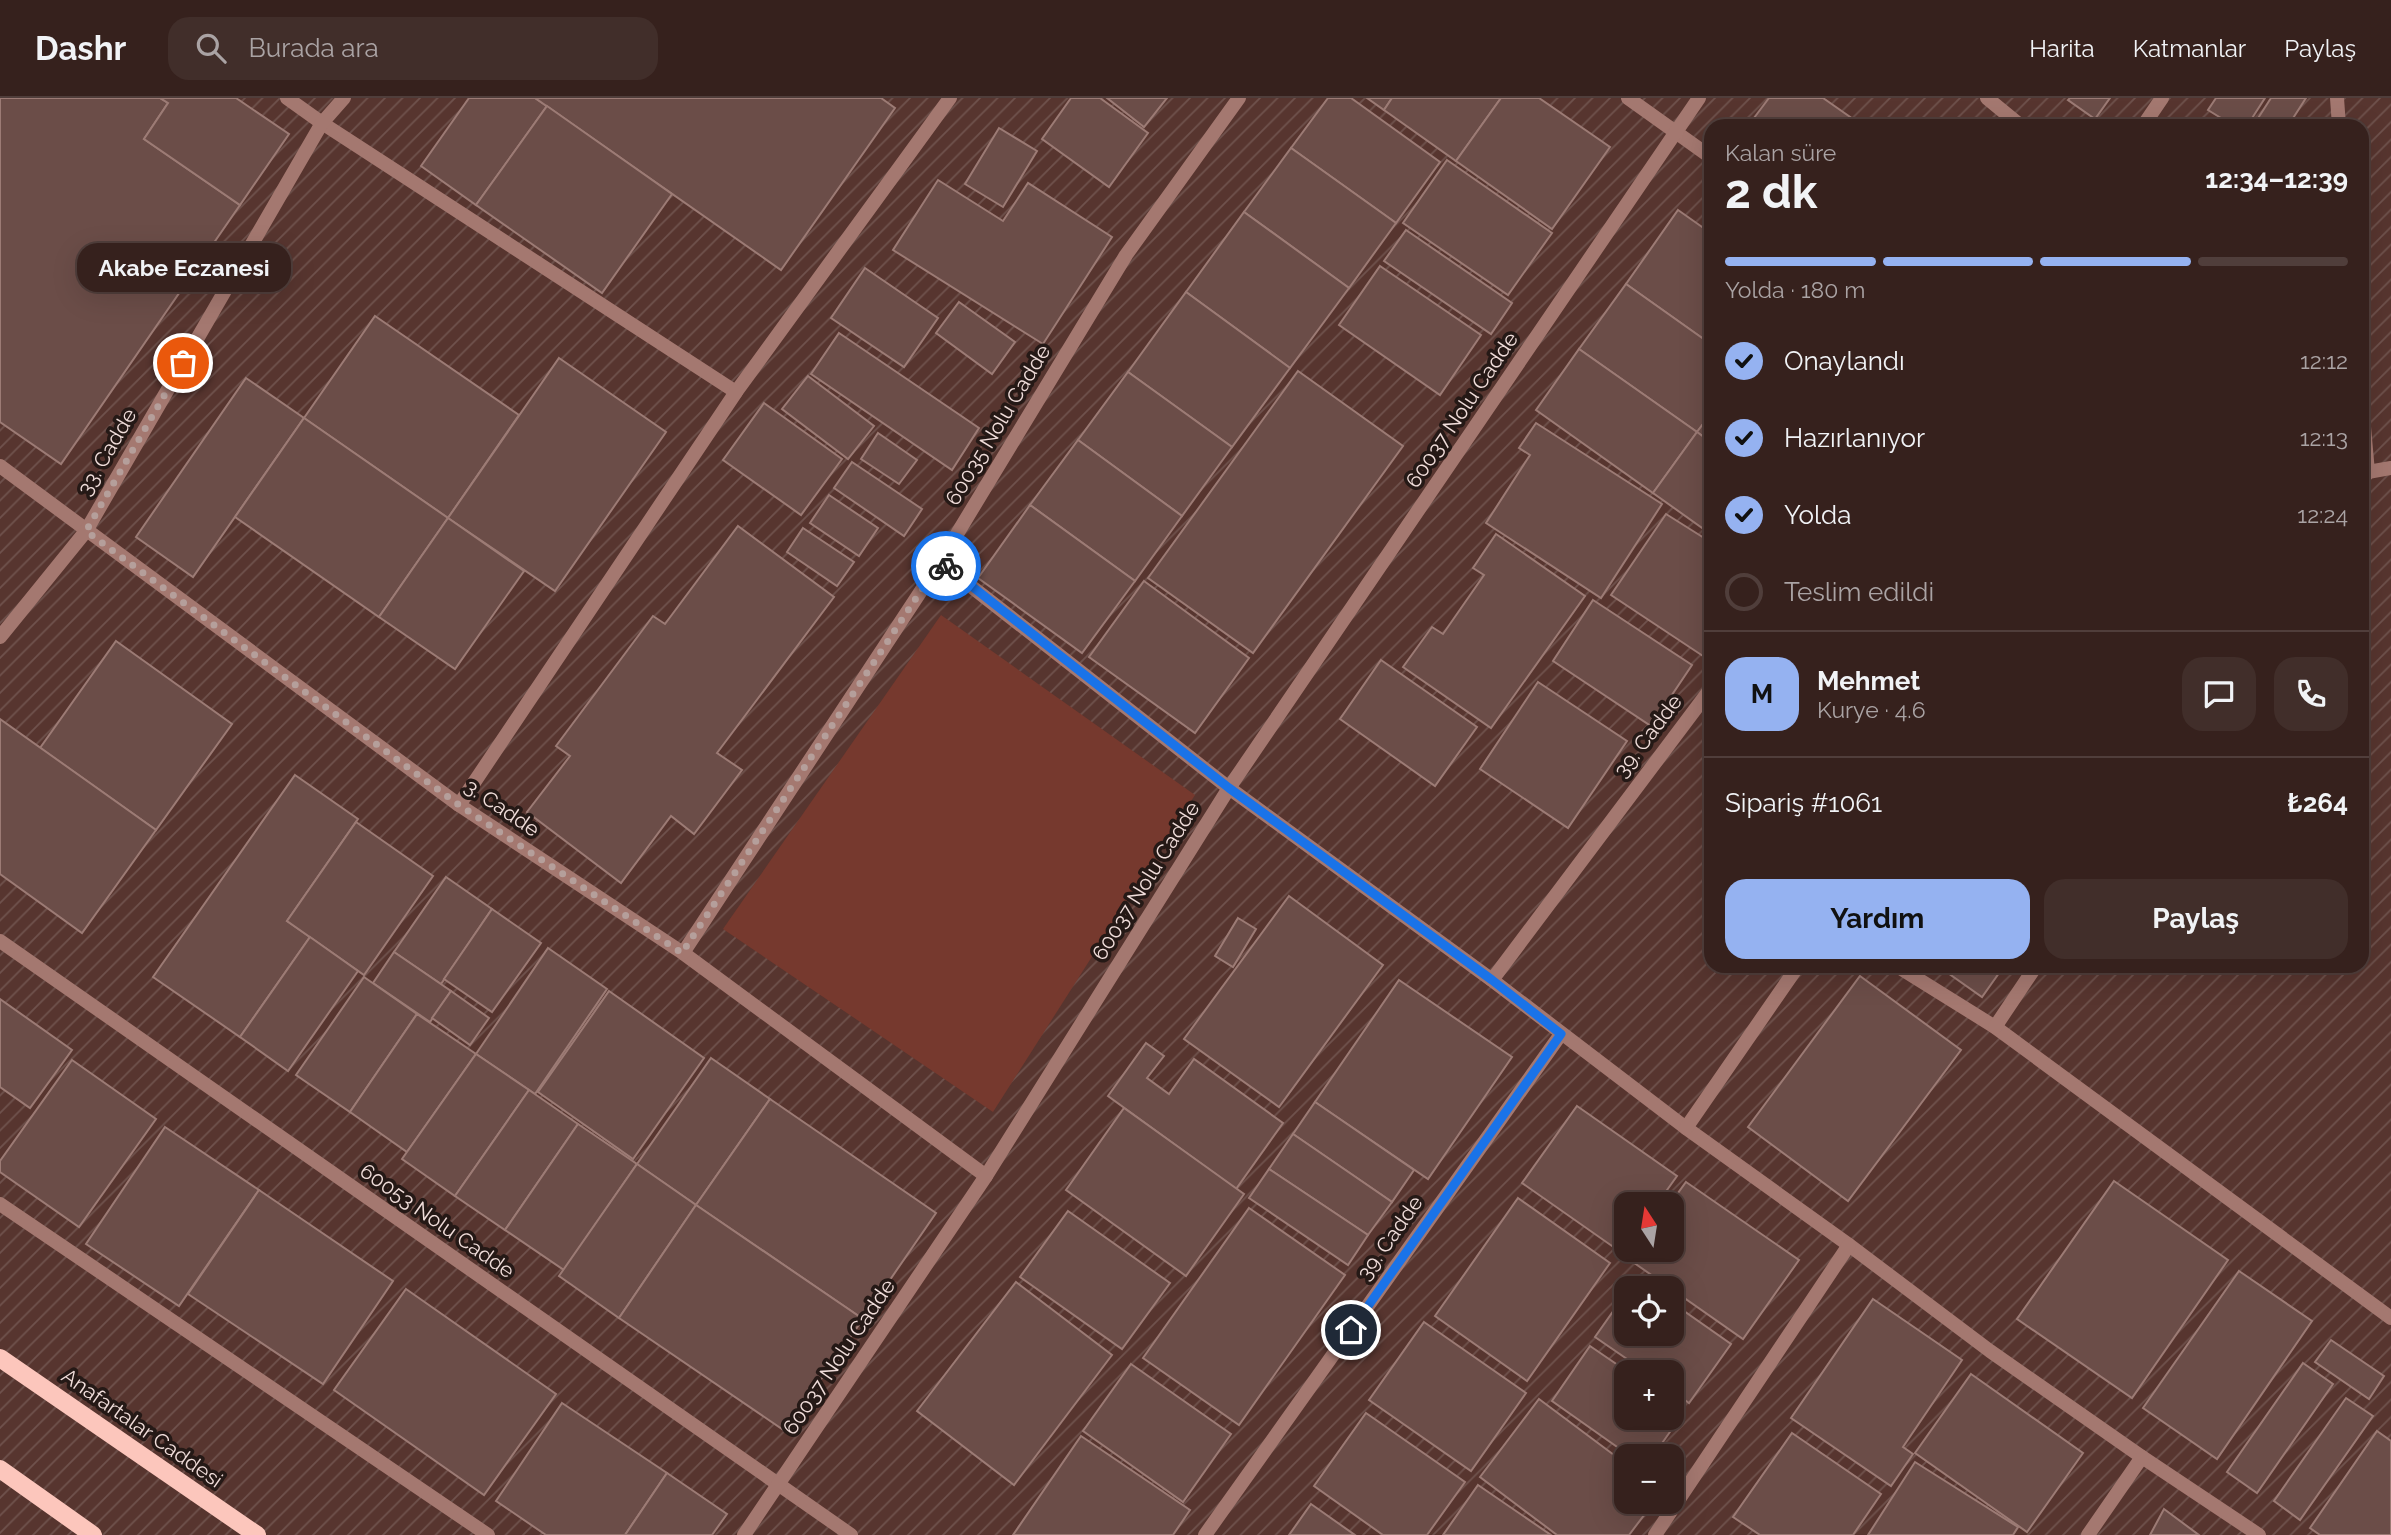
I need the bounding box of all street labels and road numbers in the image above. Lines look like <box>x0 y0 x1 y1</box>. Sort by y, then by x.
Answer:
street label: 60037 Nolu Cadde <box>1400 327 1523 492</box>
street label: 60035 Nolu Cadde <box>940 340 1055 510</box>
street label: 33. Cadde <box>72 404 141 500</box>
street label: 39. Cadde <box>1608 689 1687 782</box>
street label: 3. Cadde <box>460 774 544 842</box>
street label: 60037 Nolu Cadde <box>1087 797 1205 965</box>
street label: 60053 Nolu Cadde <box>355 1158 519 1283</box>
street label: 39. Cadde <box>1351 1191 1428 1285</box>
street label: 60037 Nolu Cadde <box>777 1274 900 1439</box>
street label: Anafartalar Caddesi <box>57 1363 227 1492</box>

